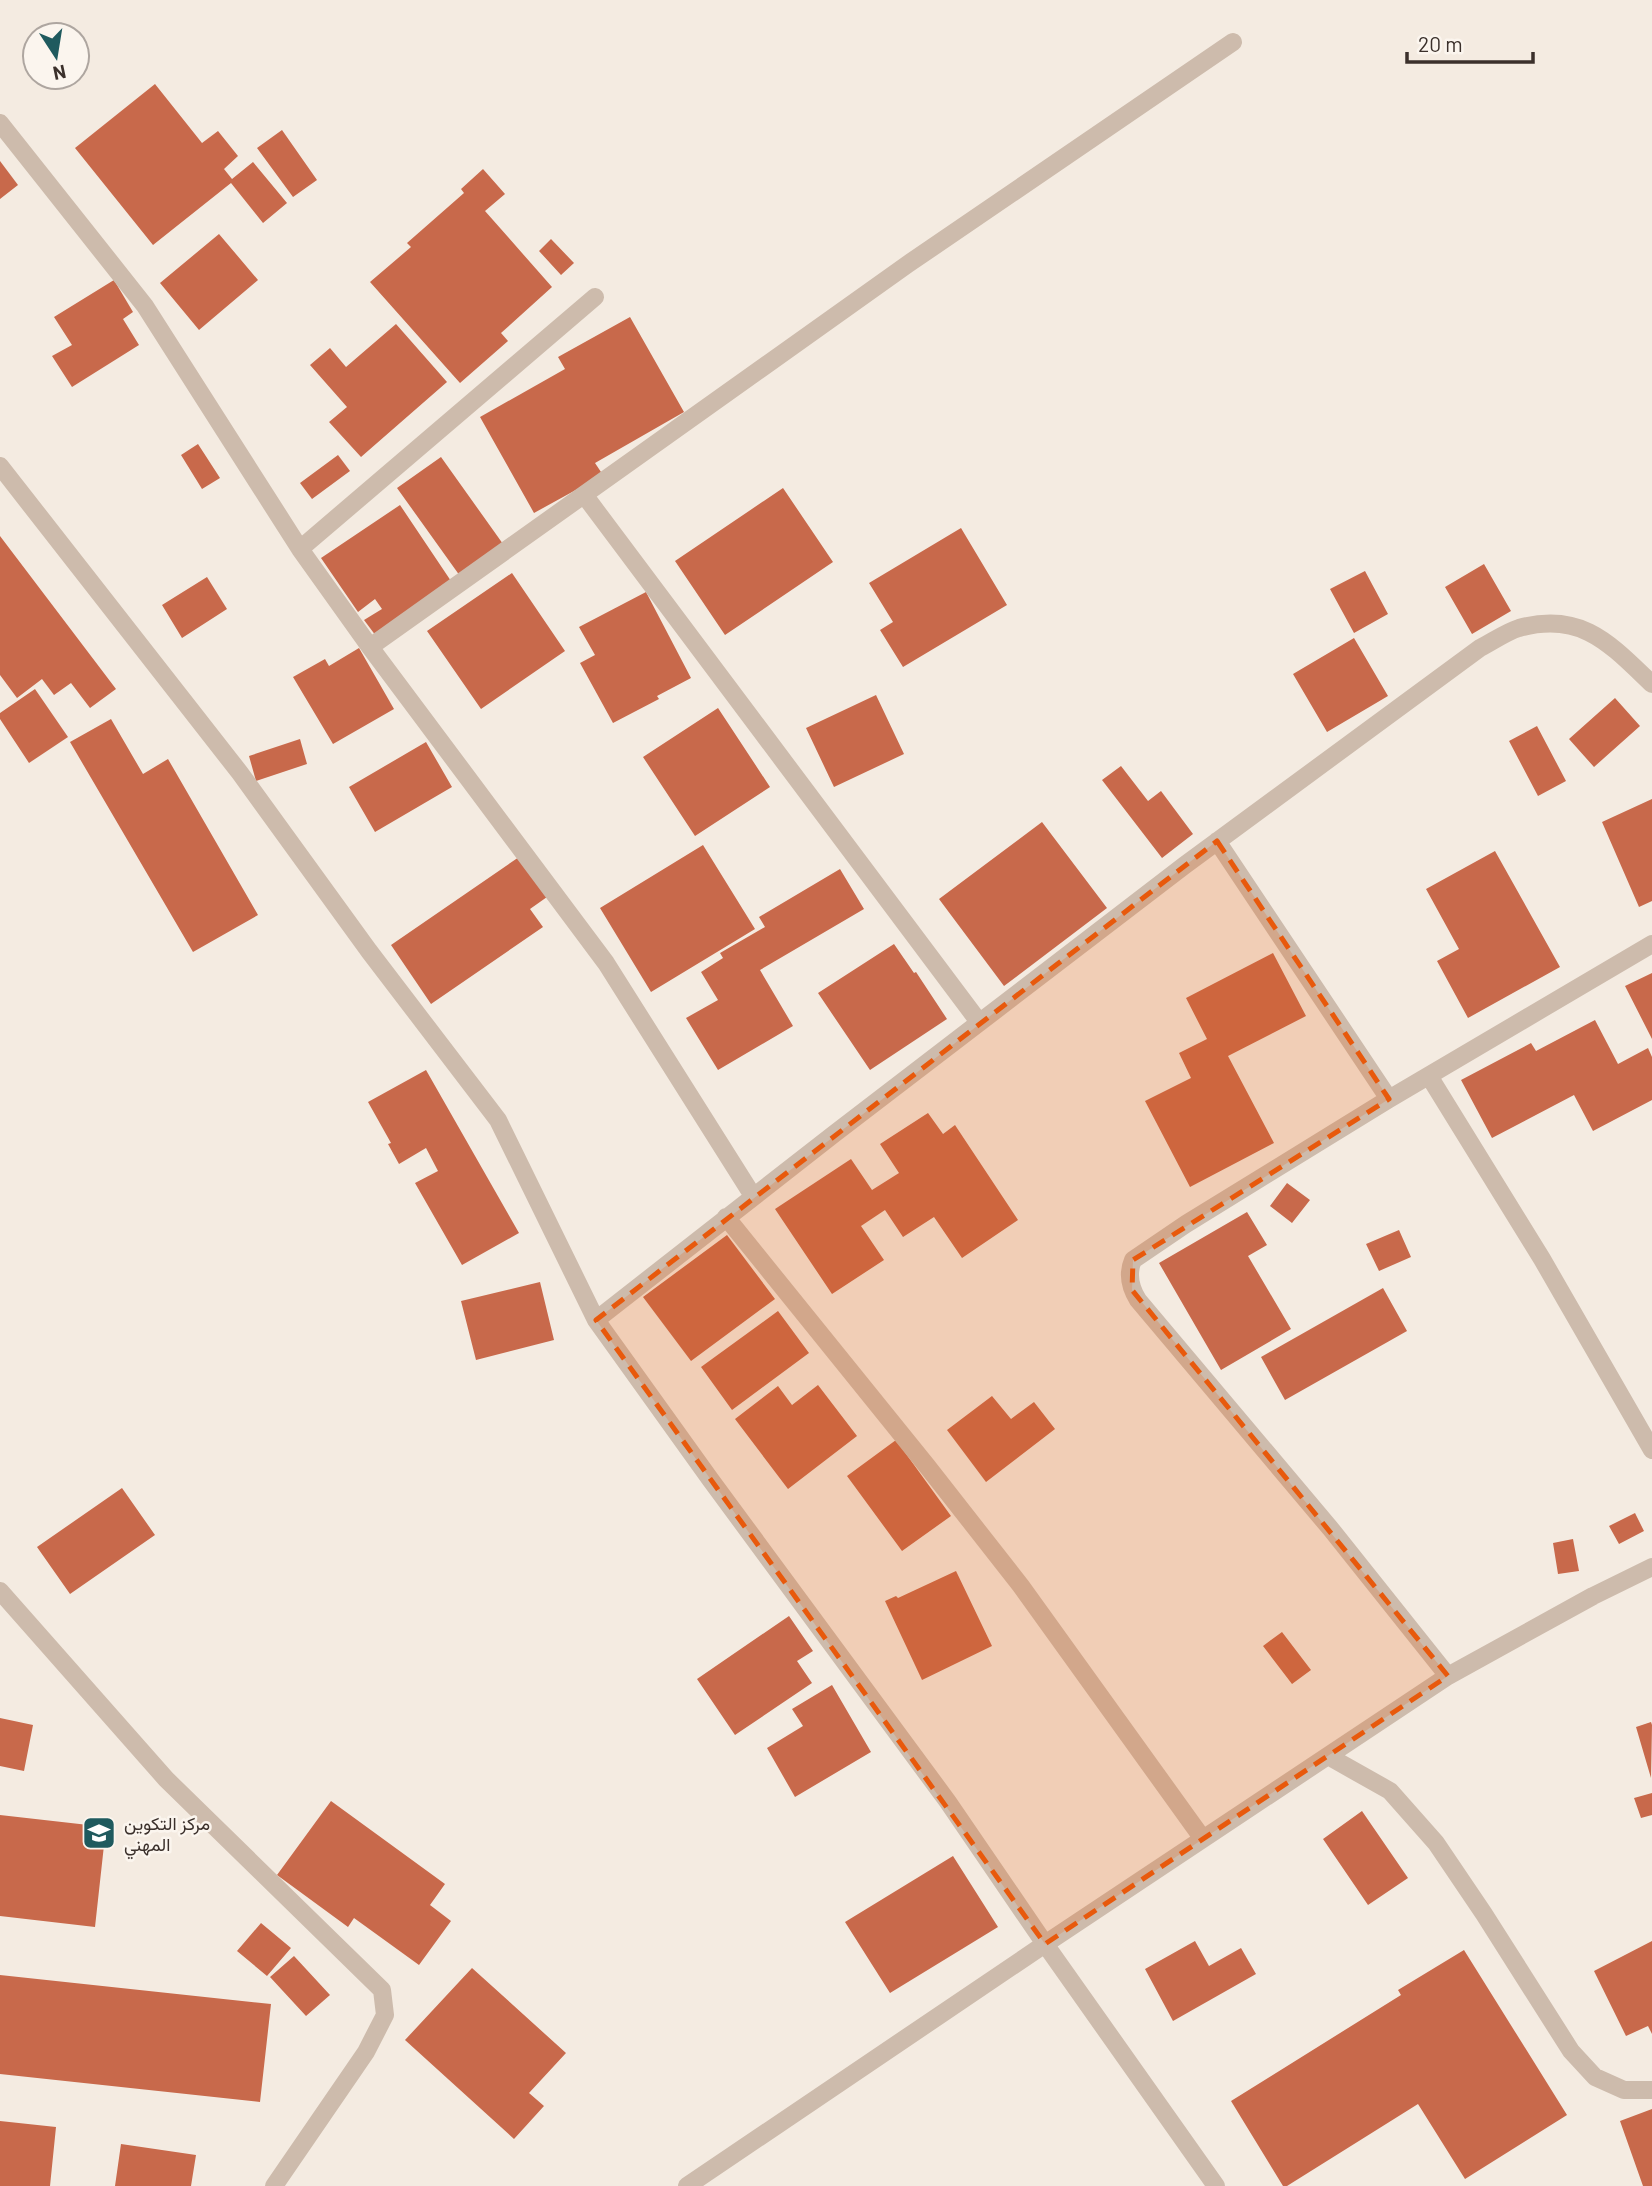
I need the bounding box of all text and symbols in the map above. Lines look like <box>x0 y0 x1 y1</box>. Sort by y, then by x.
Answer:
north arrow <box>21 21 91 91</box>
scale bar <box>1407 21 1533 65</box>
text: 20 m <box>1418 31 1463 56</box>
text: N <box>51 61 68 86</box>
place label: مركز التكوين المهني <box>124 1812 210 1860</box>
school or university icon: مركز التكوين المهني <box>80 1814 118 1852</box>

